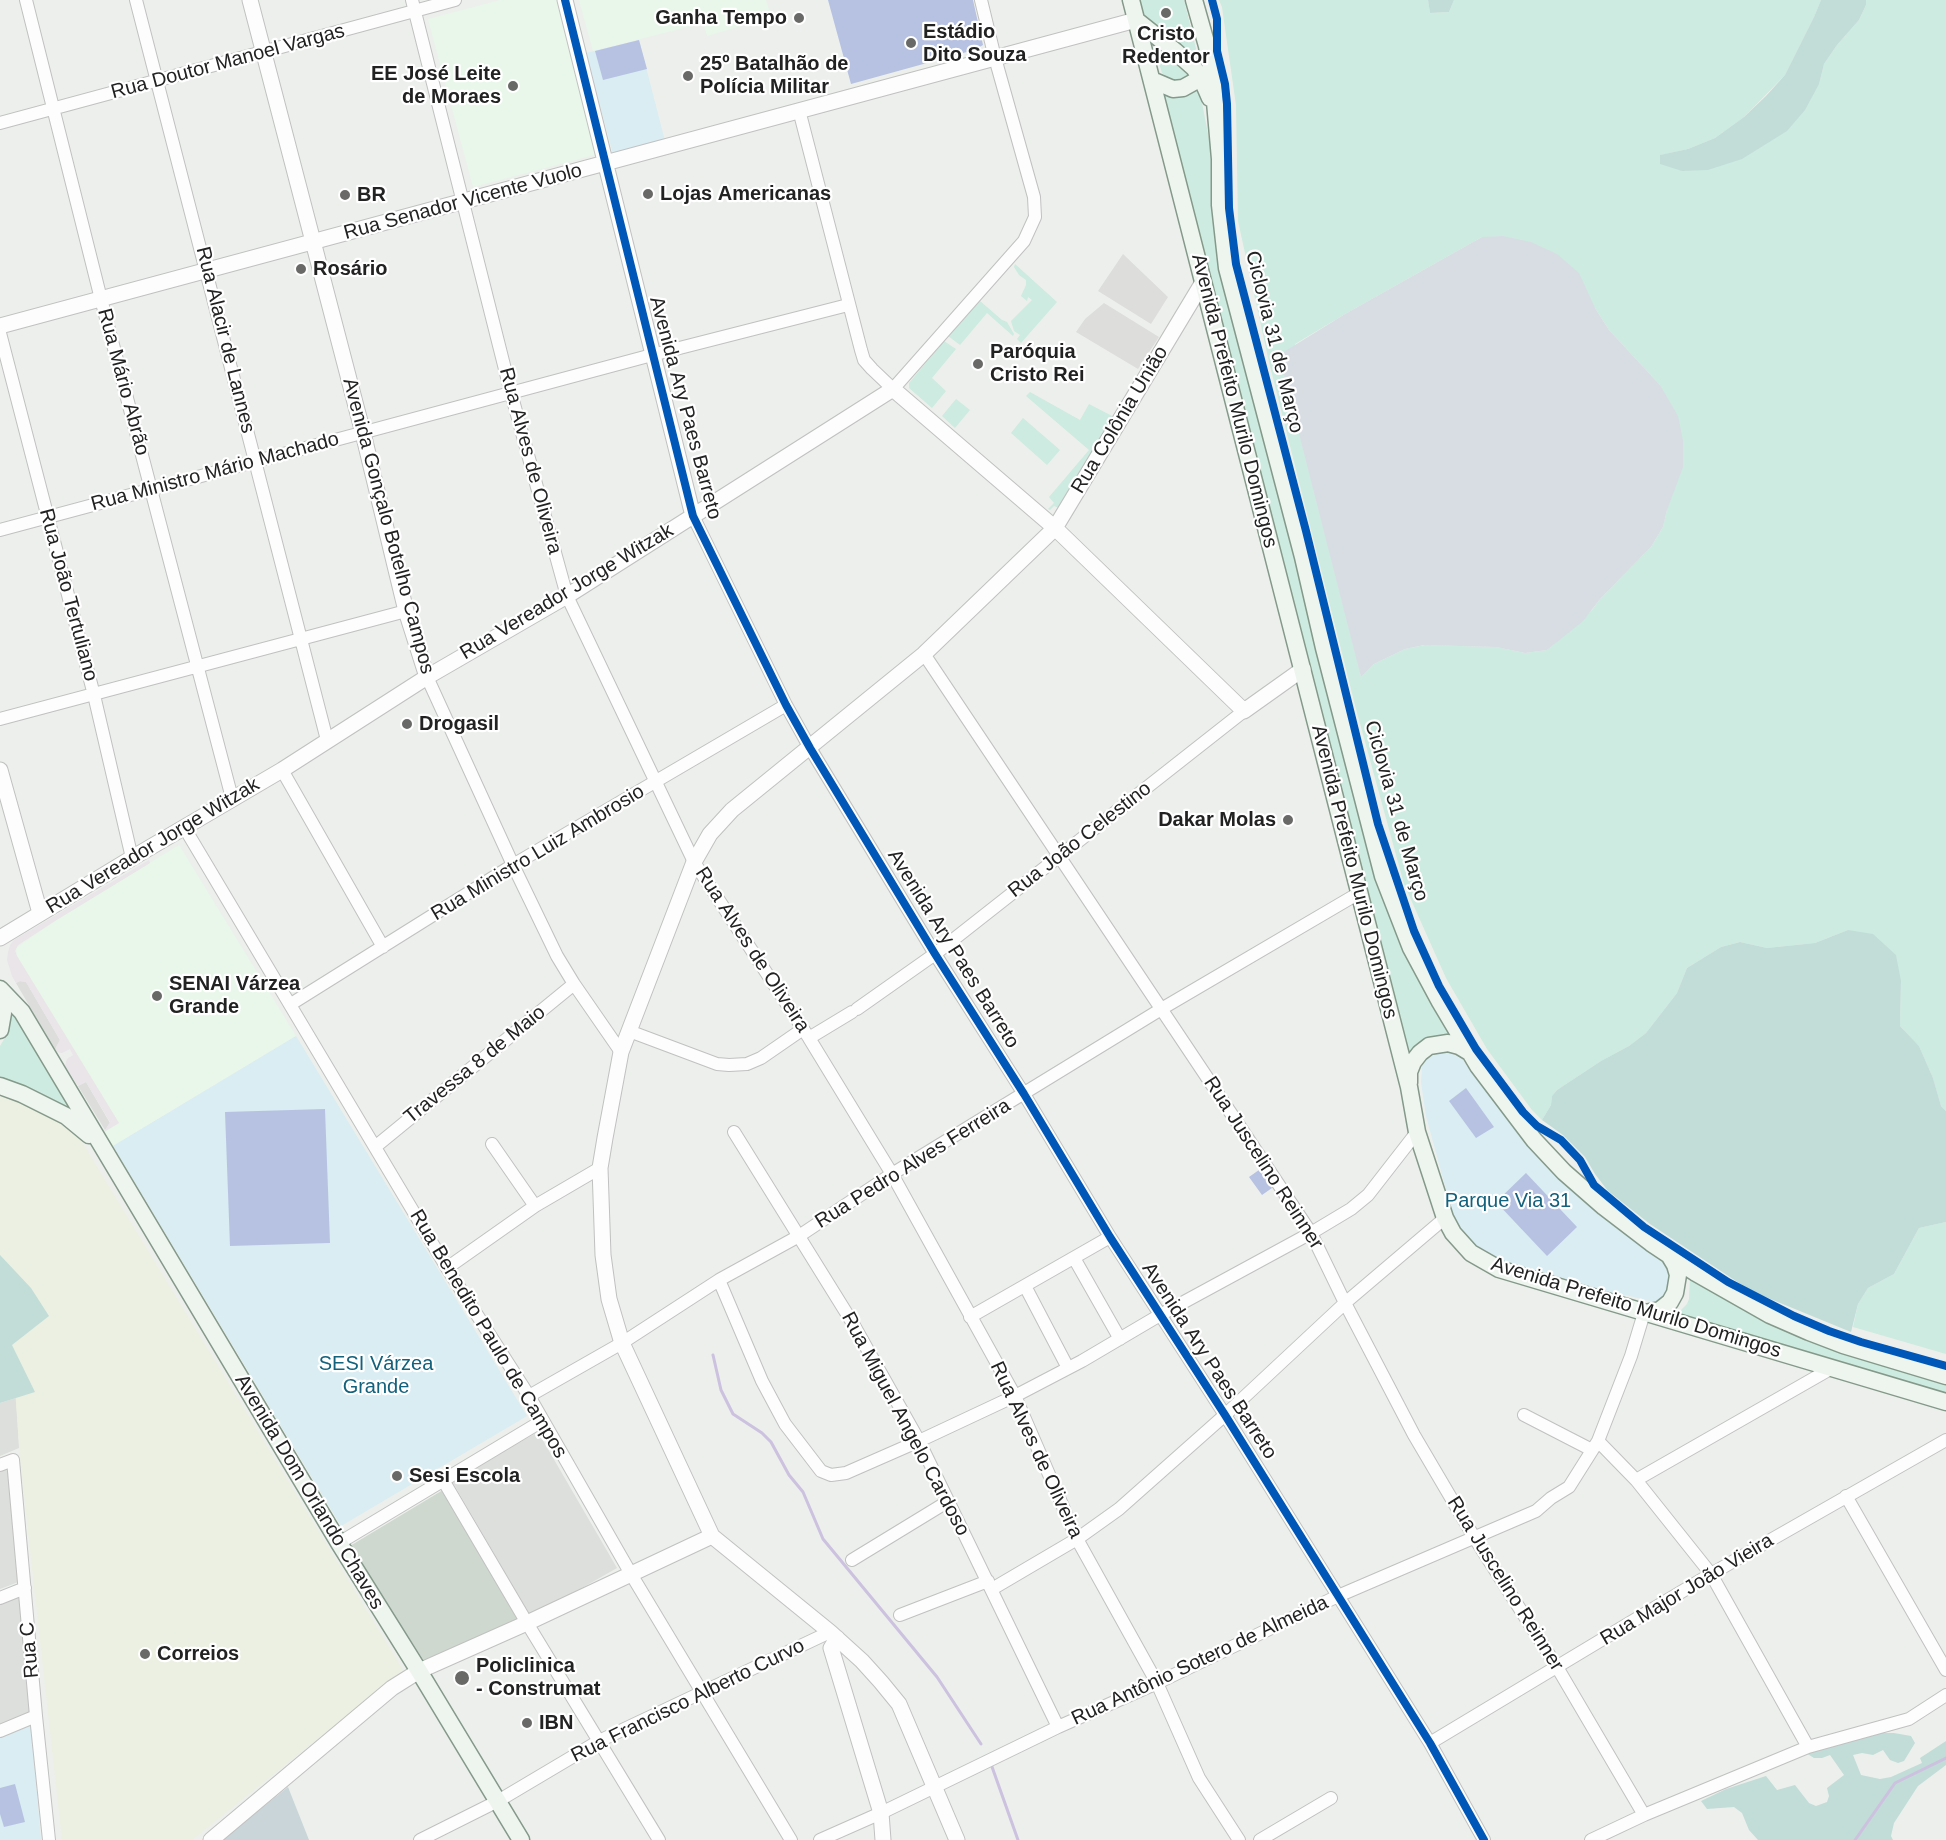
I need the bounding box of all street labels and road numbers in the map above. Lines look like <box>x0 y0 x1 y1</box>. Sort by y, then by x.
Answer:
street label: Rua Doutor Manoel Vargas <box>109 19 347 105</box>
street label: Rua Senador Vicente Vuolo <box>341 159 585 245</box>
street label: Rua Alacir de Lannes <box>190 244 260 436</box>
street label: Ciclovia 31 de Março <box>1240 248 1308 436</box>
street label: Avenida Prefeito Murilo Domingos <box>1186 252 1282 550</box>
street label: Avenida Ary Paes Barreto <box>644 294 726 522</box>
street label: Rua Mário Abrão <box>92 306 154 458</box>
street label: Rua Colônia União <box>1066 342 1174 498</box>
street label: Rua Alves de Oliveira <box>494 365 566 557</box>
street label: Avenida Gonçalo Botelho Campos <box>337 375 439 677</box>
street label: Rua Ministro Mário Machado <box>88 427 342 517</box>
street label: Rua João Tertuliano <box>33 506 103 684</box>
street label: Rua Vereador Jorge Witzak <box>456 519 678 665</box>
street label: Ciclovia 31 de Março <box>1359 718 1433 904</box>
street label: Avenida Prefeito Murilo Domingos <box>1306 723 1402 1021</box>
street label: Rua Vereador Jorge Witzak <box>42 773 264 919</box>
street label: Rua João Celestino <box>1004 777 1156 903</box>
street label: Rua Ministro Luiz Ambrosio <box>427 780 649 926</box>
street label: Avenida Ary Paes Barreto <box>882 845 1024 1053</box>
street label: Rua Alves de Oliveira <box>690 863 814 1037</box>
street label: Travessa 8 de Maio <box>399 1001 551 1129</box>
street label: Rua Juscelino Reinner <box>1198 1072 1328 1254</box>
street label: Rua Pedro Alves Ferreira <box>811 1094 1015 1234</box>
street label: Rua Benedito Paulo de Campos <box>404 1205 572 1463</box>
street label: Avenida Prefeito Murilo Domingos <box>1488 1252 1784 1364</box>
street label: Avenida Ary Paes Barreto <box>1136 1258 1282 1464</box>
street label: Rua Miguel Angelo Cardoso <box>836 1308 974 1540</box>
street label: Rua Alves de Oliveira <box>984 1358 1088 1542</box>
street label: Avenida Dom Orlando Chaves <box>229 1370 389 1614</box>
street label: Rua Juscelino Reinner <box>1442 1492 1568 1676</box>
street label: Rua Major João Vieira <box>1596 1529 1778 1651</box>
street label: Rua Antônio Sotero de Almeida <box>1068 1591 1332 1731</box>
street label: Rua C <box>16 1621 44 1679</box>
street label: Rua Francisco Alberto Curvo <box>567 1634 809 1768</box>

